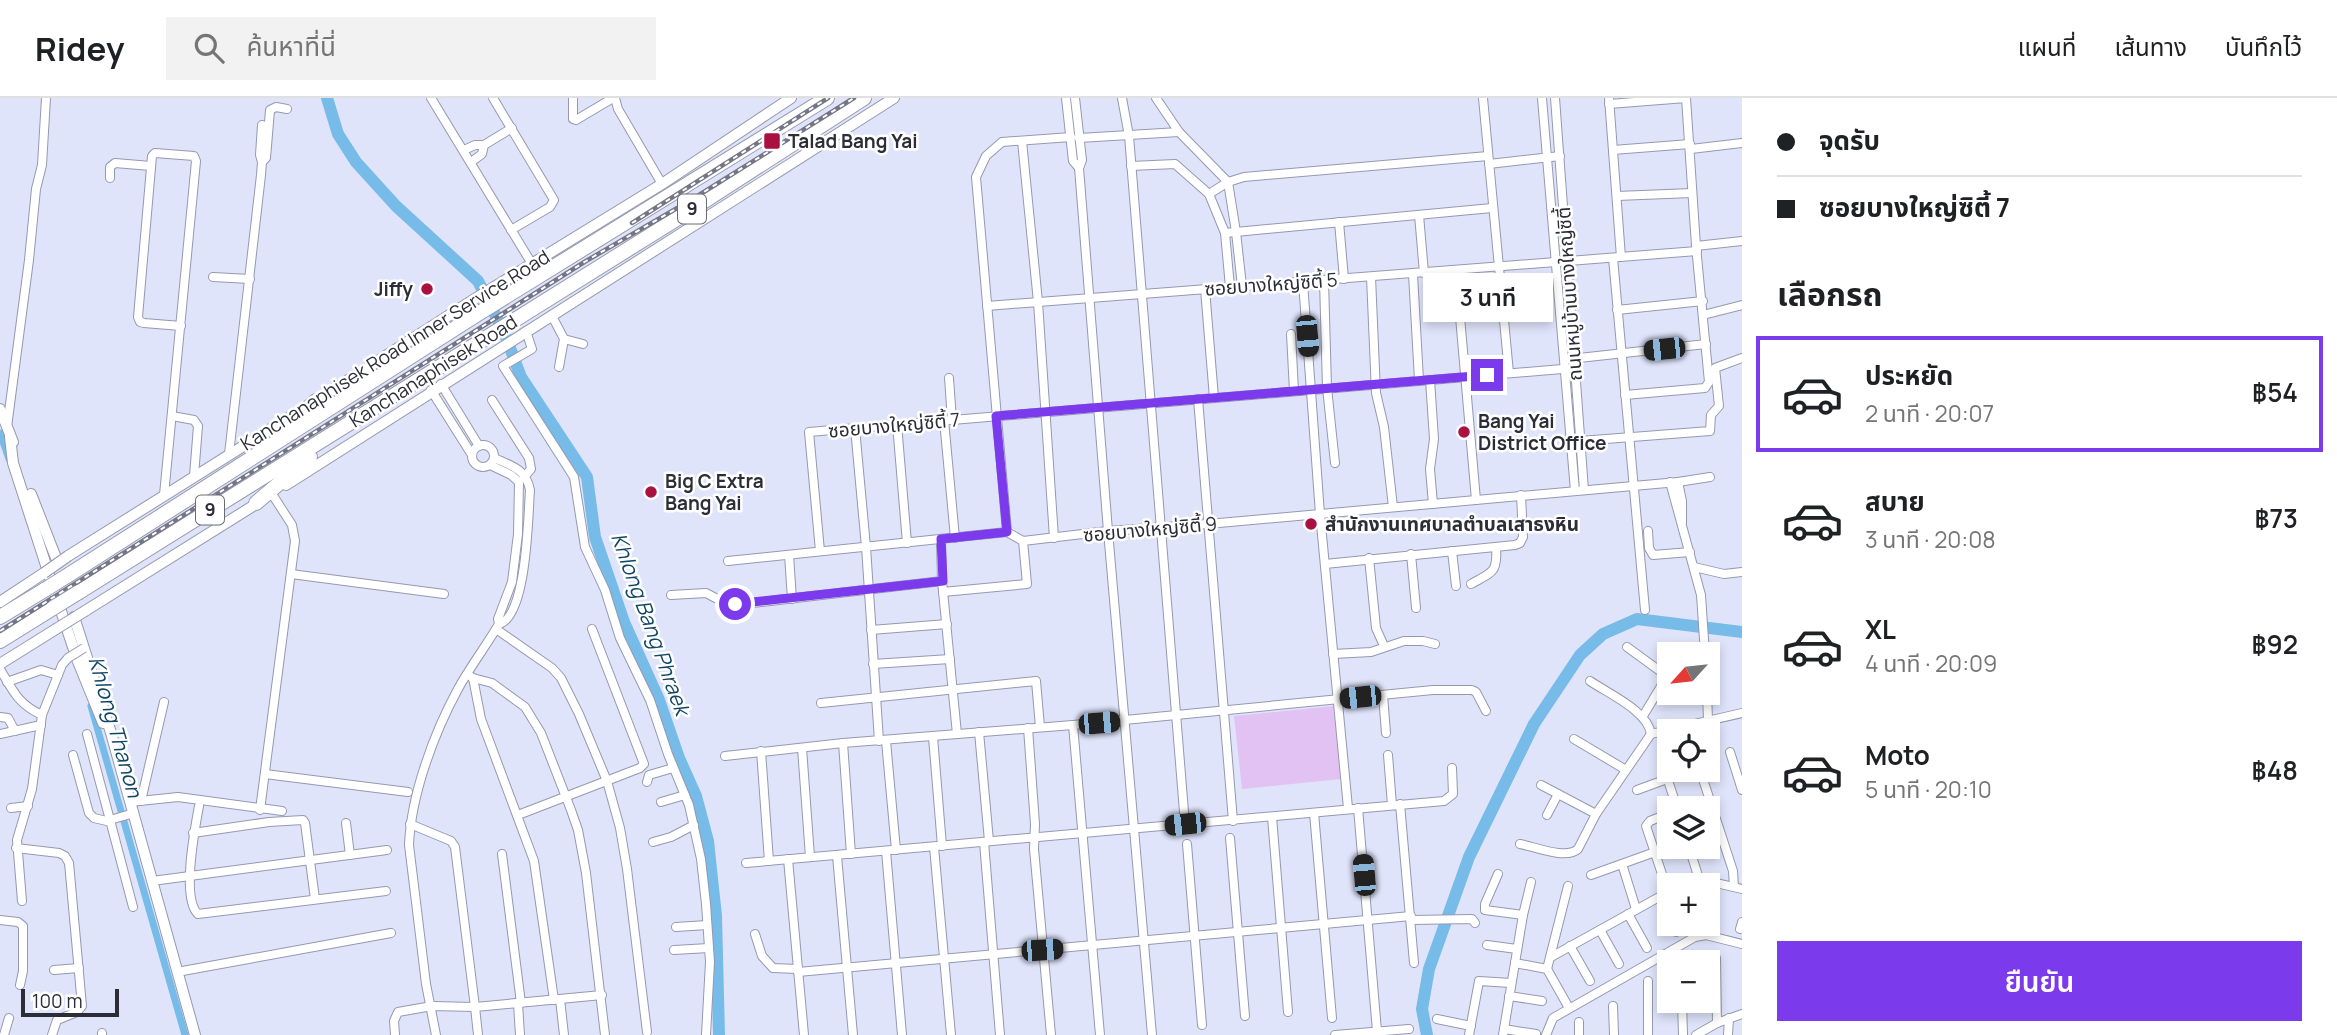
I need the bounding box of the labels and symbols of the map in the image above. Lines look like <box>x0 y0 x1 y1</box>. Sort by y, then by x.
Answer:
place label: Talad Bang Yai <box>788 128 918 154</box>
marker: Talad Bang Yai <box>762 131 782 151</box>
road number: 9 <box>678 194 706 224</box>
street label: ถนนหมู่บ้านบางใหญ่ซิตี้ <box>1550 206 1588 382</box>
street label: Kanchanaphisek Road Inner Service Road <box>236 245 554 455</box>
street label: ซอยบางใหญ่ซิตี้ 5 <box>1204 266 1339 302</box>
callout: 3 นาที <box>1422 274 1552 322</box>
place label: Jiffy <box>374 276 413 302</box>
marker: Jiffy <box>419 281 435 297</box>
street label: Kanchanaphisek Road <box>345 310 521 432</box>
car <box>1295 314 1320 358</box>
car <box>1643 336 1686 362</box>
route end <box>1471 359 1503 391</box>
street label: ซอยบางใหญ่ซิตี้ 7 <box>827 406 961 444</box>
place label: Bang Yai District Office <box>1478 408 1607 456</box>
marker: Bang Yai District Office <box>1456 424 1472 440</box>
place label: Big C Extra Bang Yai <box>665 468 764 516</box>
marker: Big C Extra Bang Yai <box>643 484 659 500</box>
road number: 9 <box>196 496 224 524</box>
street label: ซอยบางใหญ่ซิตี้ 9 <box>1082 510 1218 548</box>
place label: สำนักงานเทศบาลตำบลเสาธงหิน <box>1325 511 1579 537</box>
marker: สำนักงานเทศบาลตำบลเสาธงหิน <box>1303 516 1319 532</box>
water label: Khlong Bang Phraek <box>605 529 698 721</box>
route start <box>719 588 751 620</box>
north arrow <box>1657 642 1720 705</box>
water label: Khlong Thanon <box>82 653 150 802</box>
car <box>1339 684 1382 710</box>
car <box>1078 711 1121 735</box>
car <box>1164 811 1207 837</box>
car <box>1352 853 1377 897</box>
car <box>1021 938 1064 962</box>
scale bar <box>21 986 119 1018</box>

